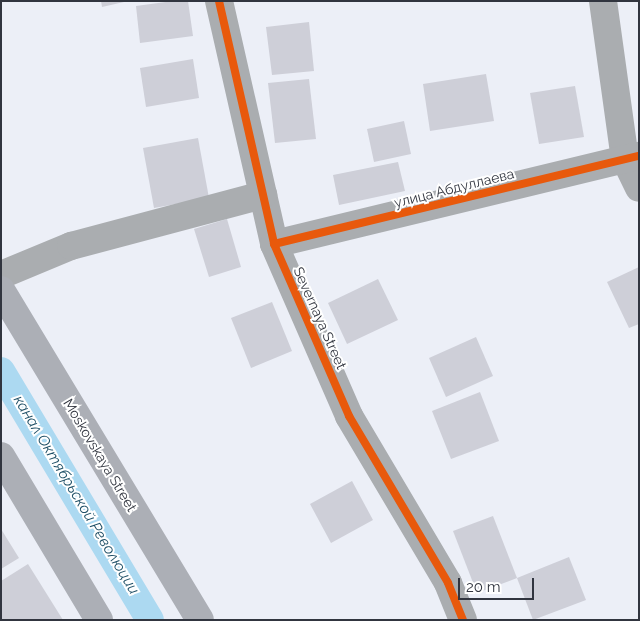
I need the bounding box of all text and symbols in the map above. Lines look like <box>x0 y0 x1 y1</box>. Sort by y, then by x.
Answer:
street label: улица Абдуллаева <box>392 165 516 211</box>
street label: Severnaya Street <box>290 264 350 372</box>
water label: канал Октябрьской Революции <box>9 392 143 598</box>
street label: Moskovskaya Street <box>60 396 140 514</box>
scale bar <box>460 568 536 600</box>
text: 20 m <box>466 578 501 596</box>

